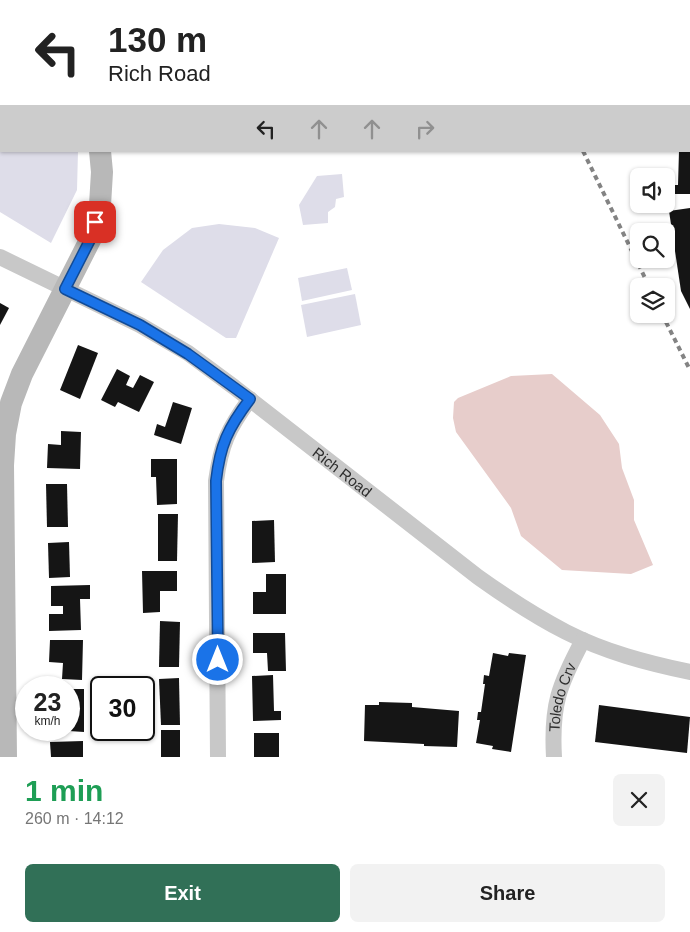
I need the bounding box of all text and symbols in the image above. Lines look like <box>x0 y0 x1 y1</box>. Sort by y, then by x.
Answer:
icon: left <box>25 20 90 85</box>
text: 130 m <box>108 20 207 59</box>
text: Rich Road <box>108 61 211 86</box>
icon: left <box>252 115 280 143</box>
icon: ahead <box>305 115 333 143</box>
icon: ahead <box>358 115 386 143</box>
icon: right <box>411 115 439 143</box>
map controls <box>630 168 675 323</box>
button: sound <box>630 168 675 213</box>
pin <box>74 201 116 243</box>
icon: arrive <box>81 208 109 236</box>
button: search <box>630 223 675 268</box>
button: layers <box>630 278 675 323</box>
street label: Rich Road <box>310 443 375 500</box>
position arrow <box>191 633 243 685</box>
street label: Toledo Crv <box>545 659 579 732</box>
speed limit sign: 30 <box>90 676 155 741</box>
text: 23 <box>34 688 61 716</box>
text: km/h <box>34 714 61 728</box>
text: 1 min <box>25 774 103 807</box>
button: close <box>613 774 665 826</box>
text: 260 m · 14:12 <box>25 810 124 827</box>
button: Exit <box>25 864 340 922</box>
button: Share <box>350 864 665 922</box>

